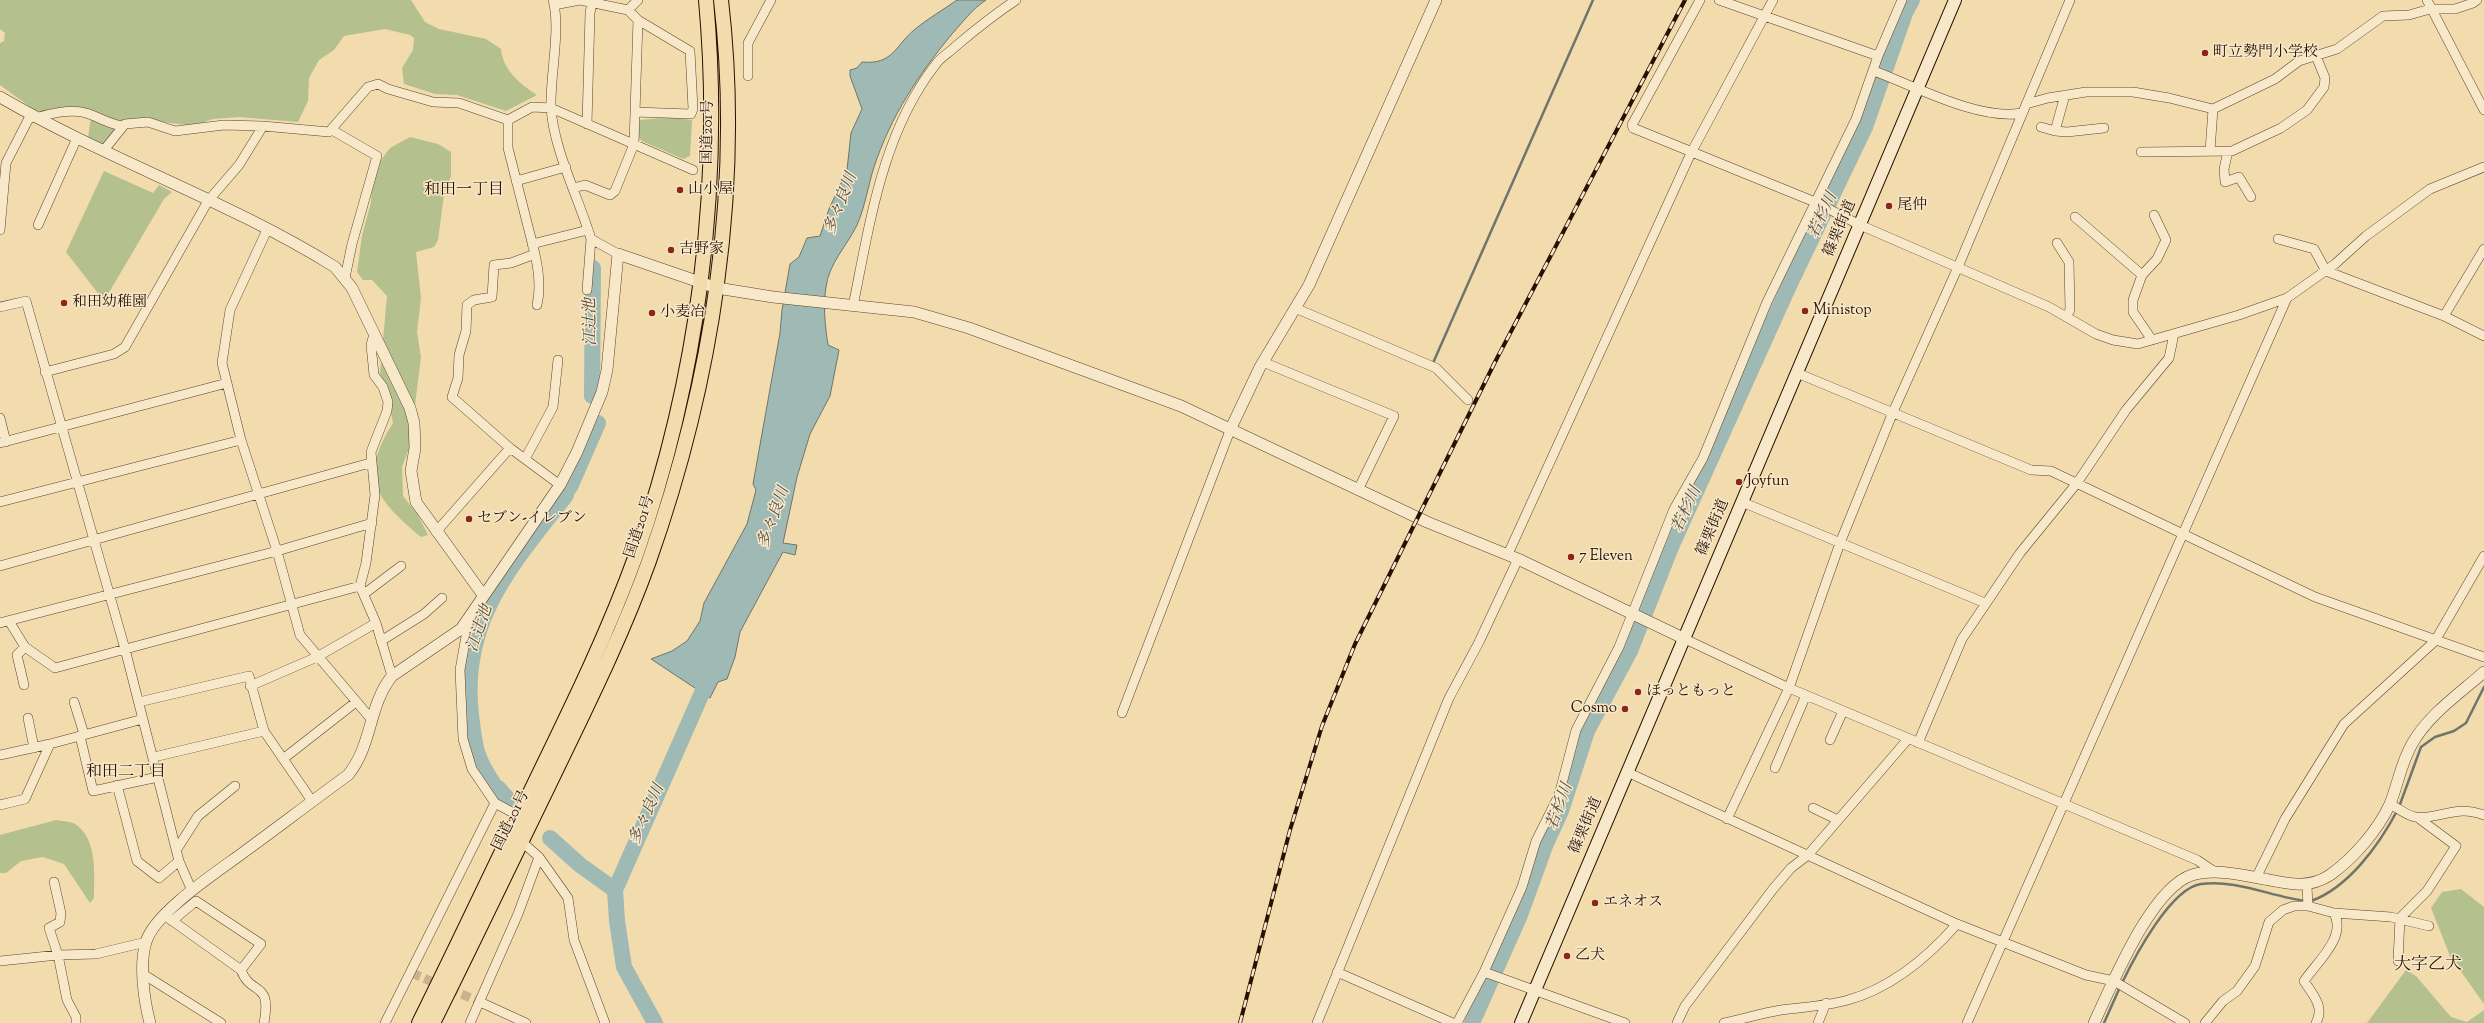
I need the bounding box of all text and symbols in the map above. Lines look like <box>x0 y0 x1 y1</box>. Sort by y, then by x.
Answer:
place label: 町立勢門小学校 <box>2213 44 2318 62</box>
marker: 町立勢門小学校 <box>2200 48 2210 58</box>
street label: 国道201号 <box>699 99 719 165</box>
water label: 多々良川 <box>822 171 862 237</box>
district label: 和田一丁目 <box>424 181 504 201</box>
place label: 山小屋 <box>688 181 733 199</box>
marker: 山小屋 <box>675 185 685 195</box>
water label: 若杉川 <box>1805 190 1843 242</box>
place label: 尾仲 <box>1897 197 1927 215</box>
street label: 篠栗街道 <box>1821 198 1861 260</box>
marker: 尾仲 <box>1884 201 1894 211</box>
place label: 吉野家 <box>679 241 724 259</box>
marker: 吉野家 <box>666 245 676 255</box>
place label: 和田幼稚園 <box>72 294 147 312</box>
marker: 和田幼稚園 <box>59 298 69 308</box>
water label: 江辻池 <box>582 298 602 346</box>
place label: Ministop <box>1813 302 1872 320</box>
place label: 小麦冶 <box>660 304 705 322</box>
marker: Ministop <box>1800 306 1810 316</box>
marker: 小麦冶 <box>647 308 657 318</box>
place label: Joyfun <box>1747 473 1789 491</box>
marker: Joyfun <box>1734 477 1744 487</box>
water label: 若杉川 <box>1669 484 1707 536</box>
water label: 多々良川 <box>755 485 795 551</box>
street label: 国道201号 <box>622 493 660 561</box>
street label: 篠栗街道 <box>1694 497 1734 559</box>
place label: セブン-イレブン <box>477 510 587 528</box>
marker: セブン-イレブン <box>464 514 474 524</box>
place label: 7 Eleven <box>1579 548 1633 566</box>
marker: 7 Eleven <box>1566 552 1576 562</box>
water label: 江辻池 <box>464 603 498 655</box>
place label: ほっともっと <box>1646 683 1736 701</box>
marker: ほっともっと <box>1633 687 1643 697</box>
place label: Cosmo <box>1571 700 1617 718</box>
marker: Cosmo <box>1620 704 1630 714</box>
district label: 和田二丁目 <box>86 763 166 783</box>
water label: 若杉川 <box>1544 781 1578 833</box>
water label: 多々良川 <box>626 782 670 848</box>
street label: 国道201号 <box>490 788 534 854</box>
street label: 篠栗街道 <box>1567 795 1607 857</box>
place label: エネオス <box>1603 894 1663 912</box>
marker: エネオス <box>1590 898 1600 908</box>
place label: 乙犬 <box>1575 947 1605 965</box>
marker: 乙犬 <box>1562 951 1572 961</box>
district label: 大字乙犬 <box>2394 956 2462 976</box>

